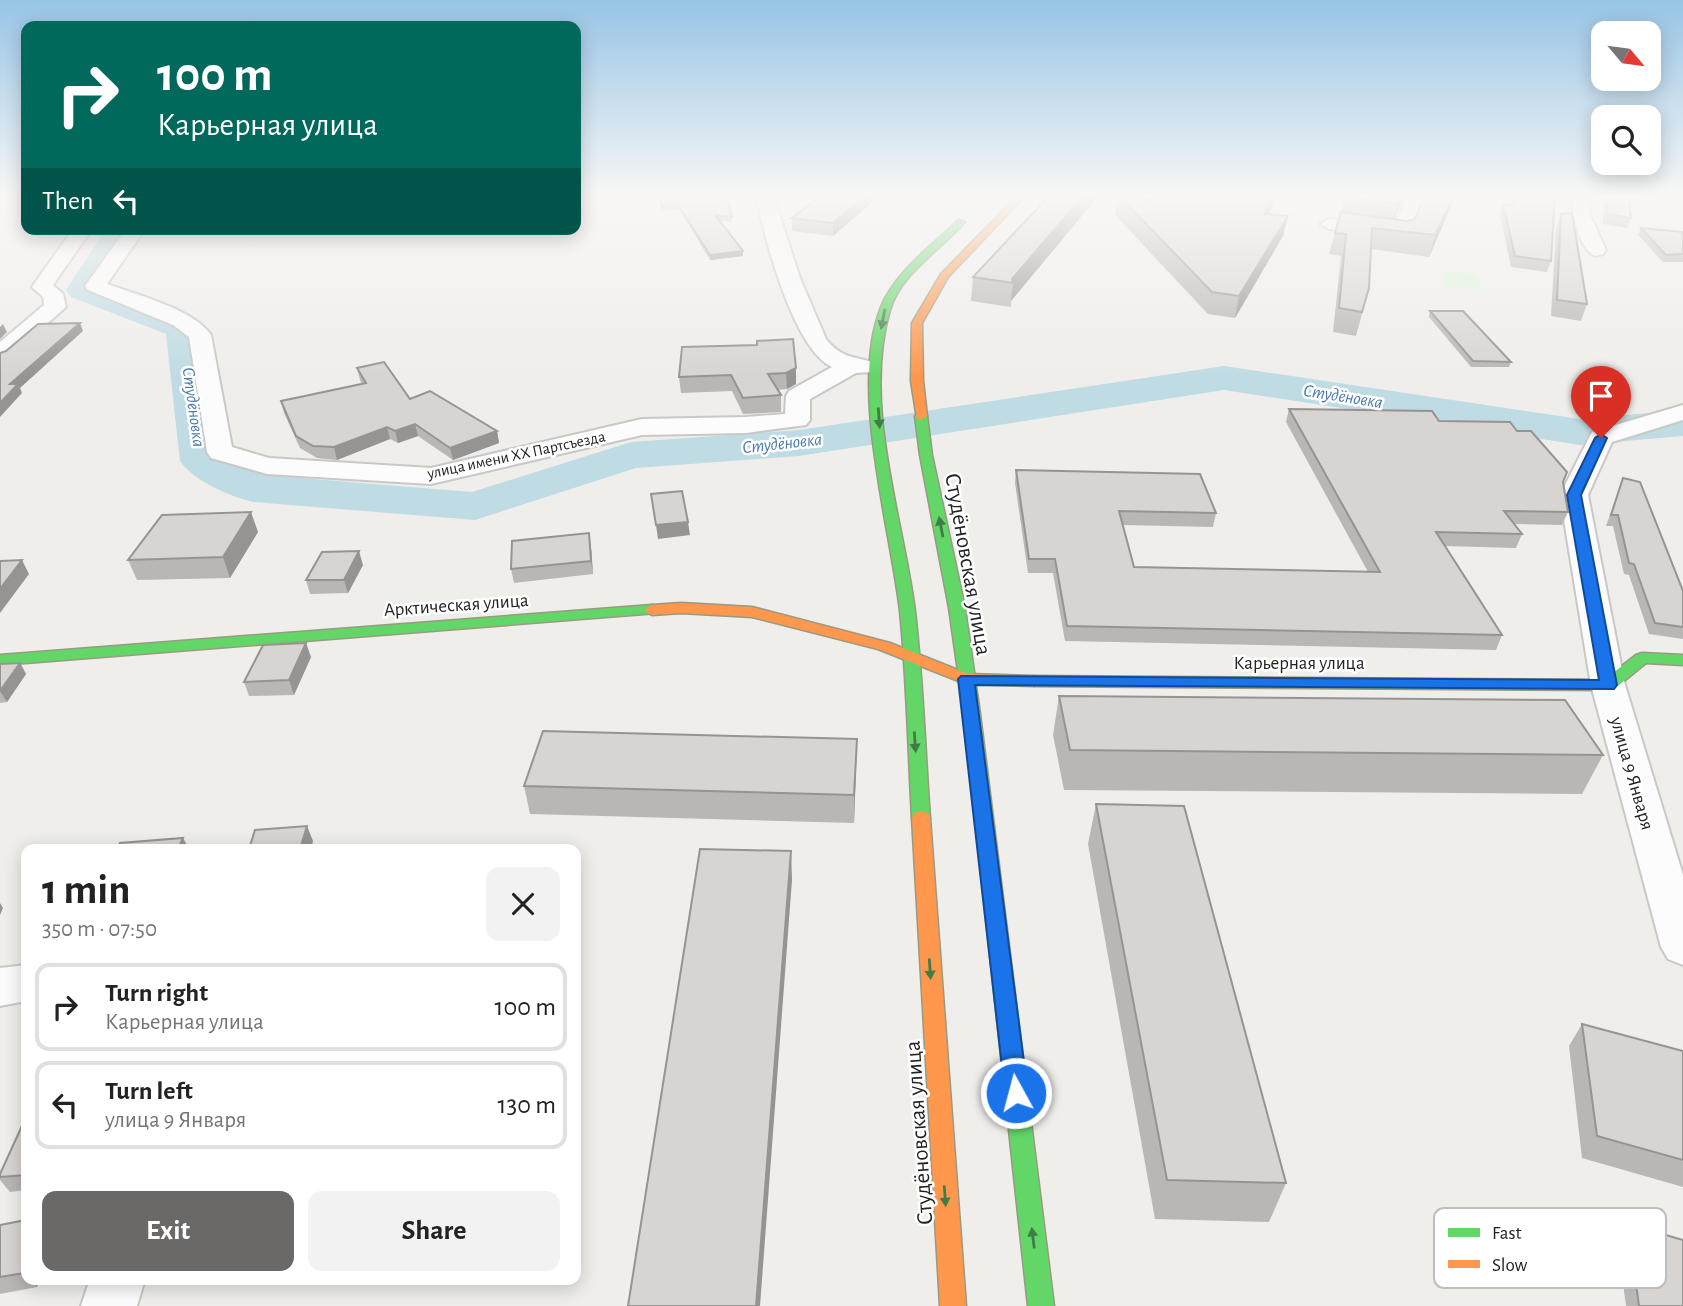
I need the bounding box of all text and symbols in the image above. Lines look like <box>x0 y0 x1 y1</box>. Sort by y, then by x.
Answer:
north arrow <box>1591 21 1661 91</box>
map controls <box>1591 21 1661 175</box>
icon: right <box>42 49 133 140</box>
text: 100 m <box>157 51 273 100</box>
button: search <box>1591 105 1661 175</box>
text: Карьерная улица <box>157 109 378 141</box>
icon: left <box>107 182 145 220</box>
text: Then <box>42 188 93 214</box>
one-way arrow <box>878 308 889 330</box>
water label: Студёновка <box>179 366 208 448</box>
pin <box>1571 366 1631 438</box>
icon: arrive <box>1582 377 1620 415</box>
water label: Студёновка <box>1302 382 1384 412</box>
one-way arrow <box>874 407 885 429</box>
street label: улица имени ХХ Партсъезда <box>425 428 607 483</box>
water label: Студёновка <box>741 431 823 457</box>
street label: Студёновская улица <box>940 471 995 657</box>
one-way arrow <box>935 516 946 538</box>
street label: Арктическая улица <box>383 591 529 620</box>
street label: Карьерная улица <box>1233 654 1365 673</box>
street label: улица 9 Января <box>1606 714 1657 832</box>
one-way arrow <box>910 732 921 754</box>
button: close <box>486 867 560 941</box>
text: 1 min <box>42 869 131 911</box>
text: 350 m · 07:50 <box>42 918 157 941</box>
one-way arrow <box>925 959 936 981</box>
text: Turn right <box>105 980 208 1006</box>
icon: right <box>46 988 84 1026</box>
text: 100 m <box>495 994 556 1020</box>
text: Карьерная улица <box>105 1011 264 1034</box>
street label: Студёновская улица <box>902 1040 937 1226</box>
position arrow <box>979 1056 1053 1130</box>
text: Turn left <box>105 1078 193 1104</box>
icon: left <box>46 1086 84 1124</box>
text: 130 m <box>498 1092 556 1118</box>
text: улица 9 Января <box>105 1109 246 1132</box>
one-way arrow <box>940 1186 951 1208</box>
button: Exit <box>42 1191 294 1271</box>
button: Share <box>308 1191 560 1271</box>
legend <box>1434 1208 1666 1288</box>
text: Fast <box>1492 1224 1522 1243</box>
one-way arrow <box>1027 1227 1038 1249</box>
text: Slow <box>1492 1256 1528 1275</box>

